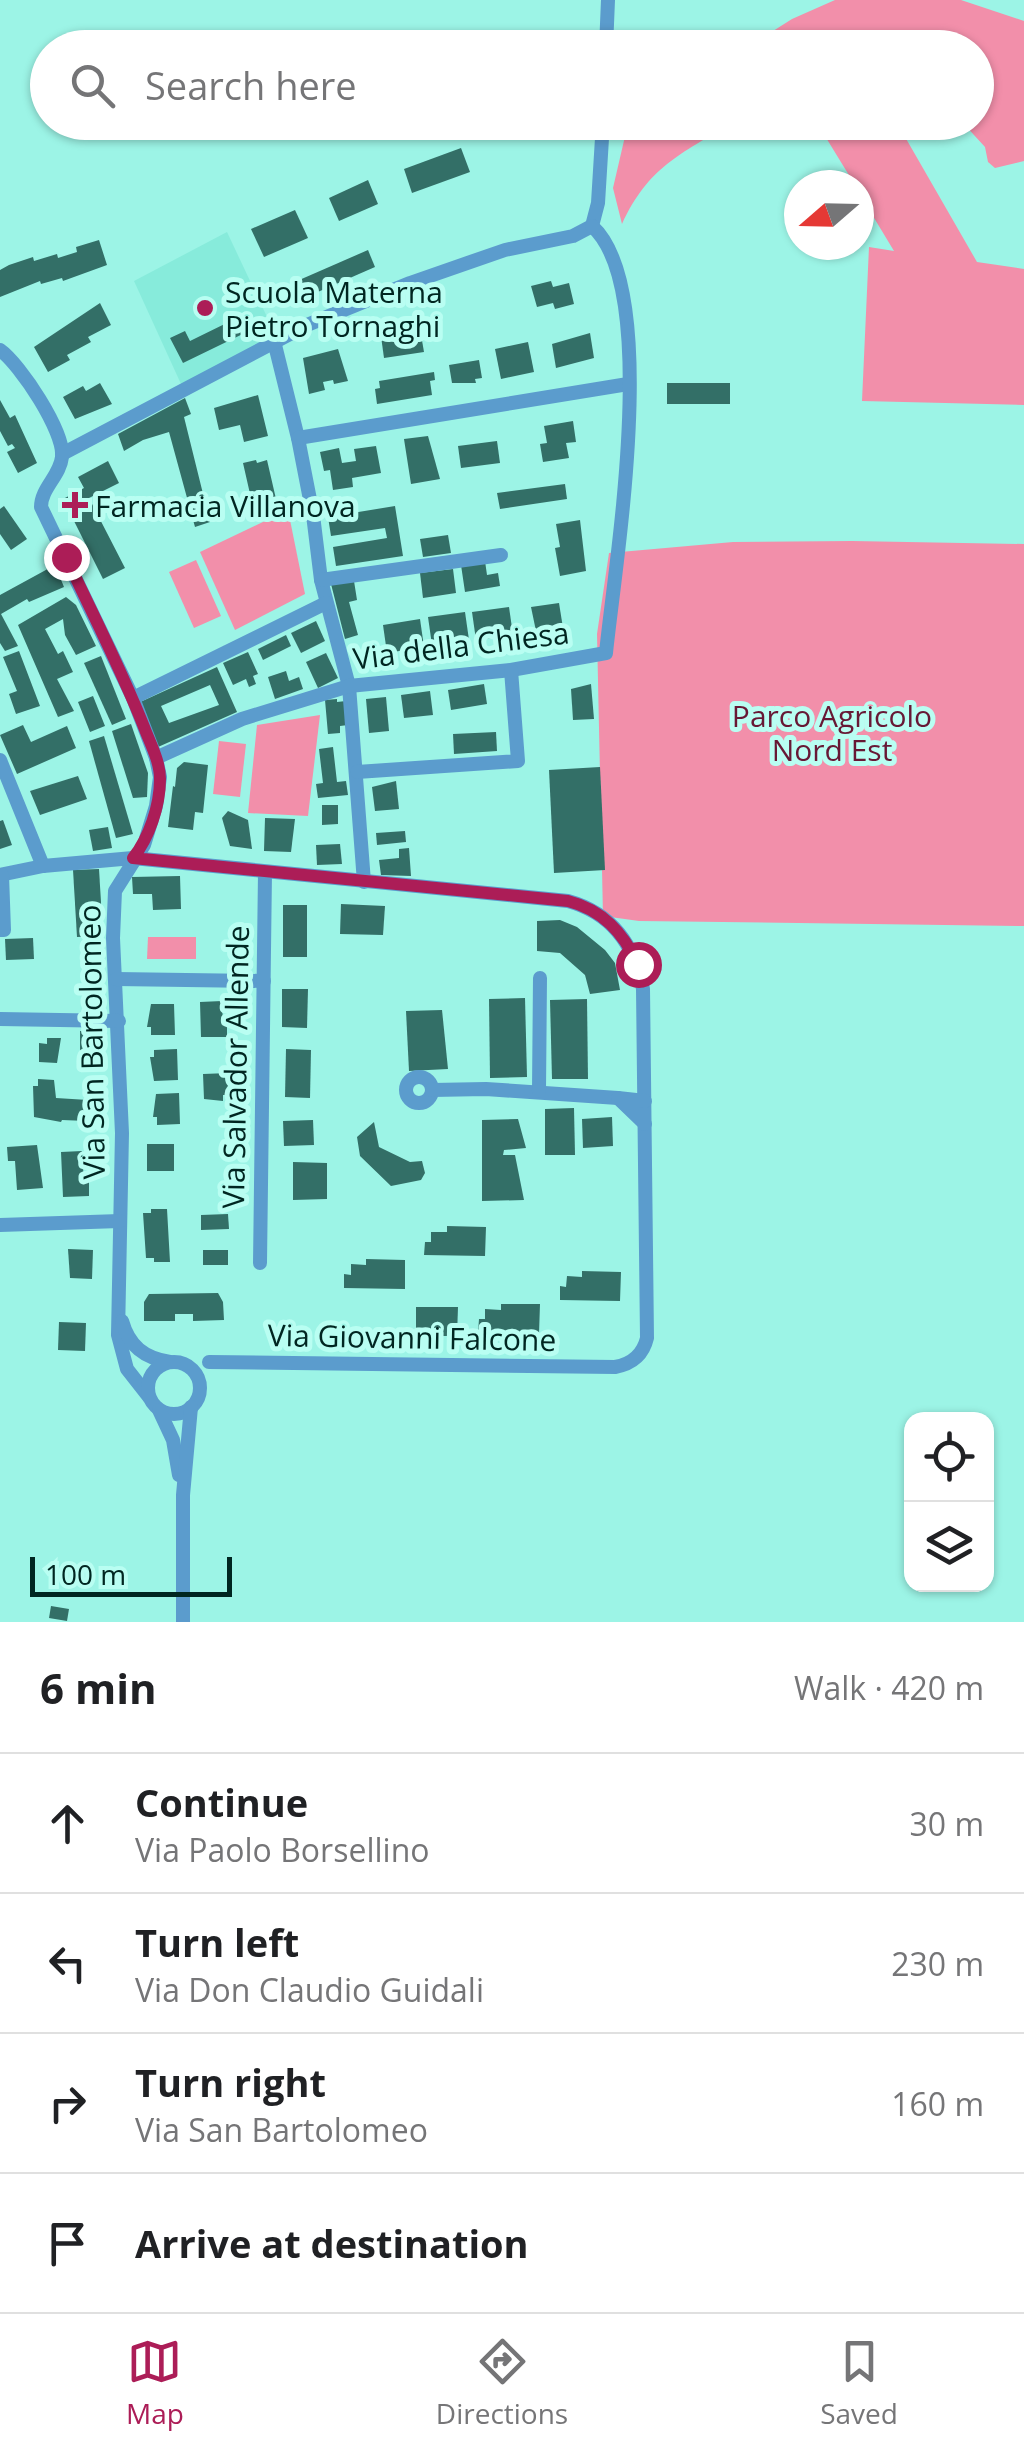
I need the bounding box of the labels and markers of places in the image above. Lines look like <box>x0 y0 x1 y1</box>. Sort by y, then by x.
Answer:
place label: Scuola Materna Pietro Tornaghi <box>225 271 443 346</box>
marker: Scuola Materna Pietro Tornaghi <box>194 297 216 319</box>
place label: Farmacia Villanova <box>95 485 356 526</box>
marker: Farmacia Villanova <box>64 494 86 516</box>

